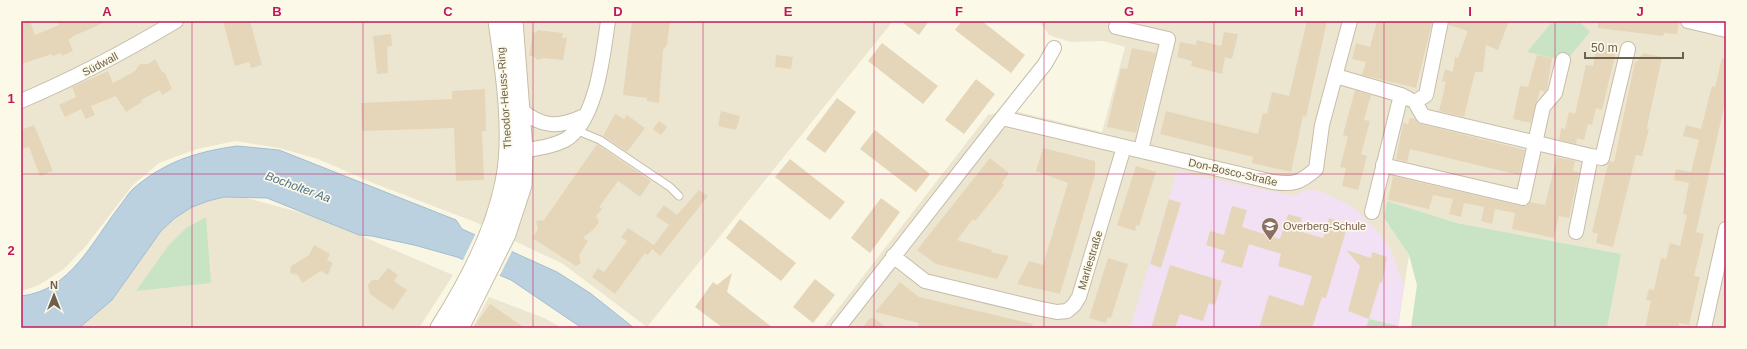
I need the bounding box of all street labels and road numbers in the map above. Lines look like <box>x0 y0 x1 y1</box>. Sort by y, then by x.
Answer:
street label: Theodor-Heuss-Ring <box>494 47 514 149</box>
street label: Südwall <box>80 50 120 78</box>
street label: Don-Bosco-Straße <box>1187 156 1279 188</box>
street label: Marliestraße <box>1075 229 1105 291</box>

